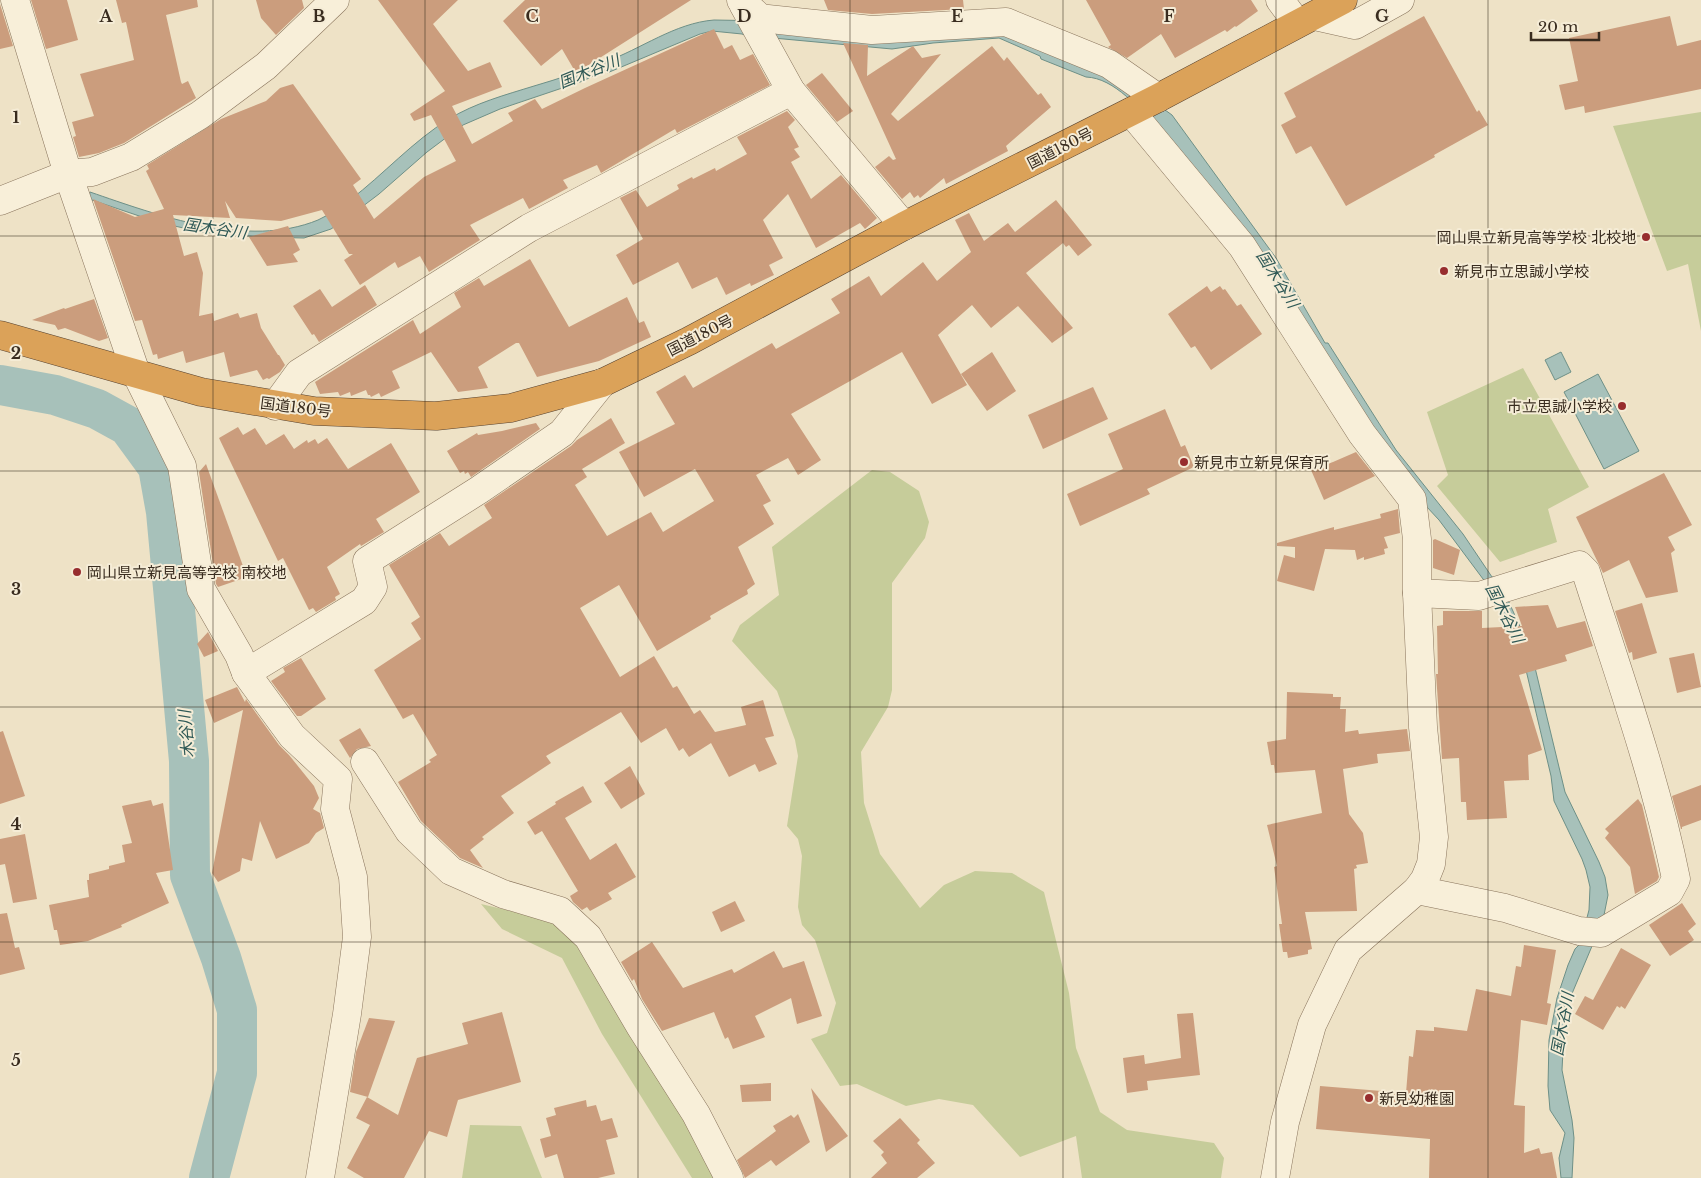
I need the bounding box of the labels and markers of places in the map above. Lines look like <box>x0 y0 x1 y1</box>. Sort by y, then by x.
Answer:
place label: 岡山県立新見高等学校 北校地 <box>1437 228 1636 247</box>
marker: 岡山県立新見高等学校 北校地 <box>1640 231 1652 243</box>
place label: 新見市立思誠小学校 <box>1454 262 1589 281</box>
marker: 新見市立思誠小学校 <box>1438 265 1450 277</box>
place label: 市立思誠小学校 <box>1507 397 1612 416</box>
marker: 市立思誠小学校 <box>1616 400 1628 412</box>
place label: 新見市立新見保育所 <box>1194 453 1329 472</box>
marker: 新見市立新見保育所 <box>1178 456 1190 468</box>
place label: 岡山県立新見高等学校 南校地 <box>87 563 286 582</box>
marker: 岡山県立新見高等学校 南校地 <box>71 566 83 578</box>
place label: 新見幼稚園 <box>1379 1089 1454 1108</box>
marker: 新見幼稚園 <box>1363 1092 1375 1104</box>

